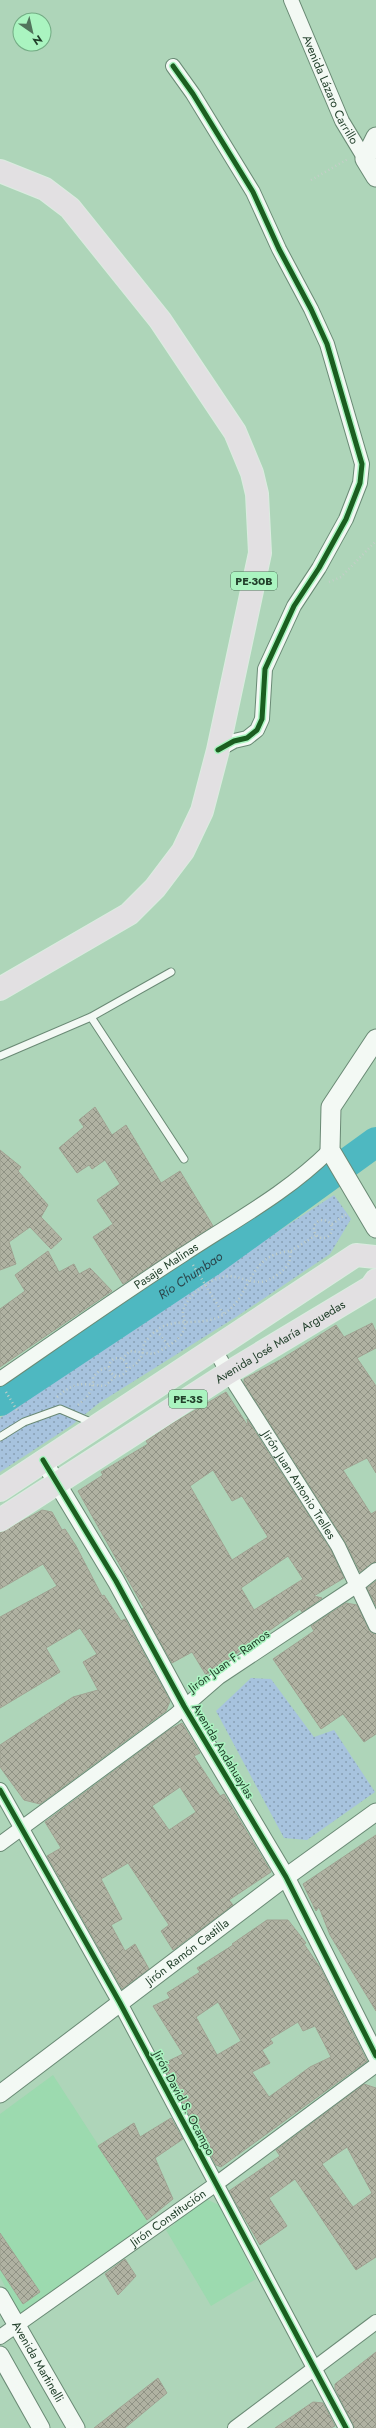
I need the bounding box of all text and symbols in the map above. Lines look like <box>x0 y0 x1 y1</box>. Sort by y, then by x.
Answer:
north arrow <box>12 12 52 52</box>
text: N <box>29 31 46 49</box>
street label: Avenida Lázaro Carrillo <box>298 32 363 148</box>
road number: PE-30B <box>231 572 277 590</box>
street label: Pasaje Malinas <box>130 1238 202 1294</box>
water label: Río Chumbao <box>154 1246 226 1304</box>
street label: Avenida José María Arguedas <box>211 1295 349 1388</box>
road number: PE-3S <box>169 1390 207 1408</box>
street label: Jirón Juan Antonio Trelles <box>257 1425 340 1543</box>
street label: Jirón Juan F. Ramos <box>183 1625 274 1698</box>
street label: Avenida Andahuaylas <box>187 1700 259 1802</box>
street label: Jirón Ramón Castilla <box>140 1914 233 1991</box>
street label: Jirón David S. Ocampo <box>148 2046 220 2159</box>
street label: Jirón Constitución <box>125 2185 210 2252</box>
street label: Avenida Martinelli <box>7 2318 68 2406</box>

